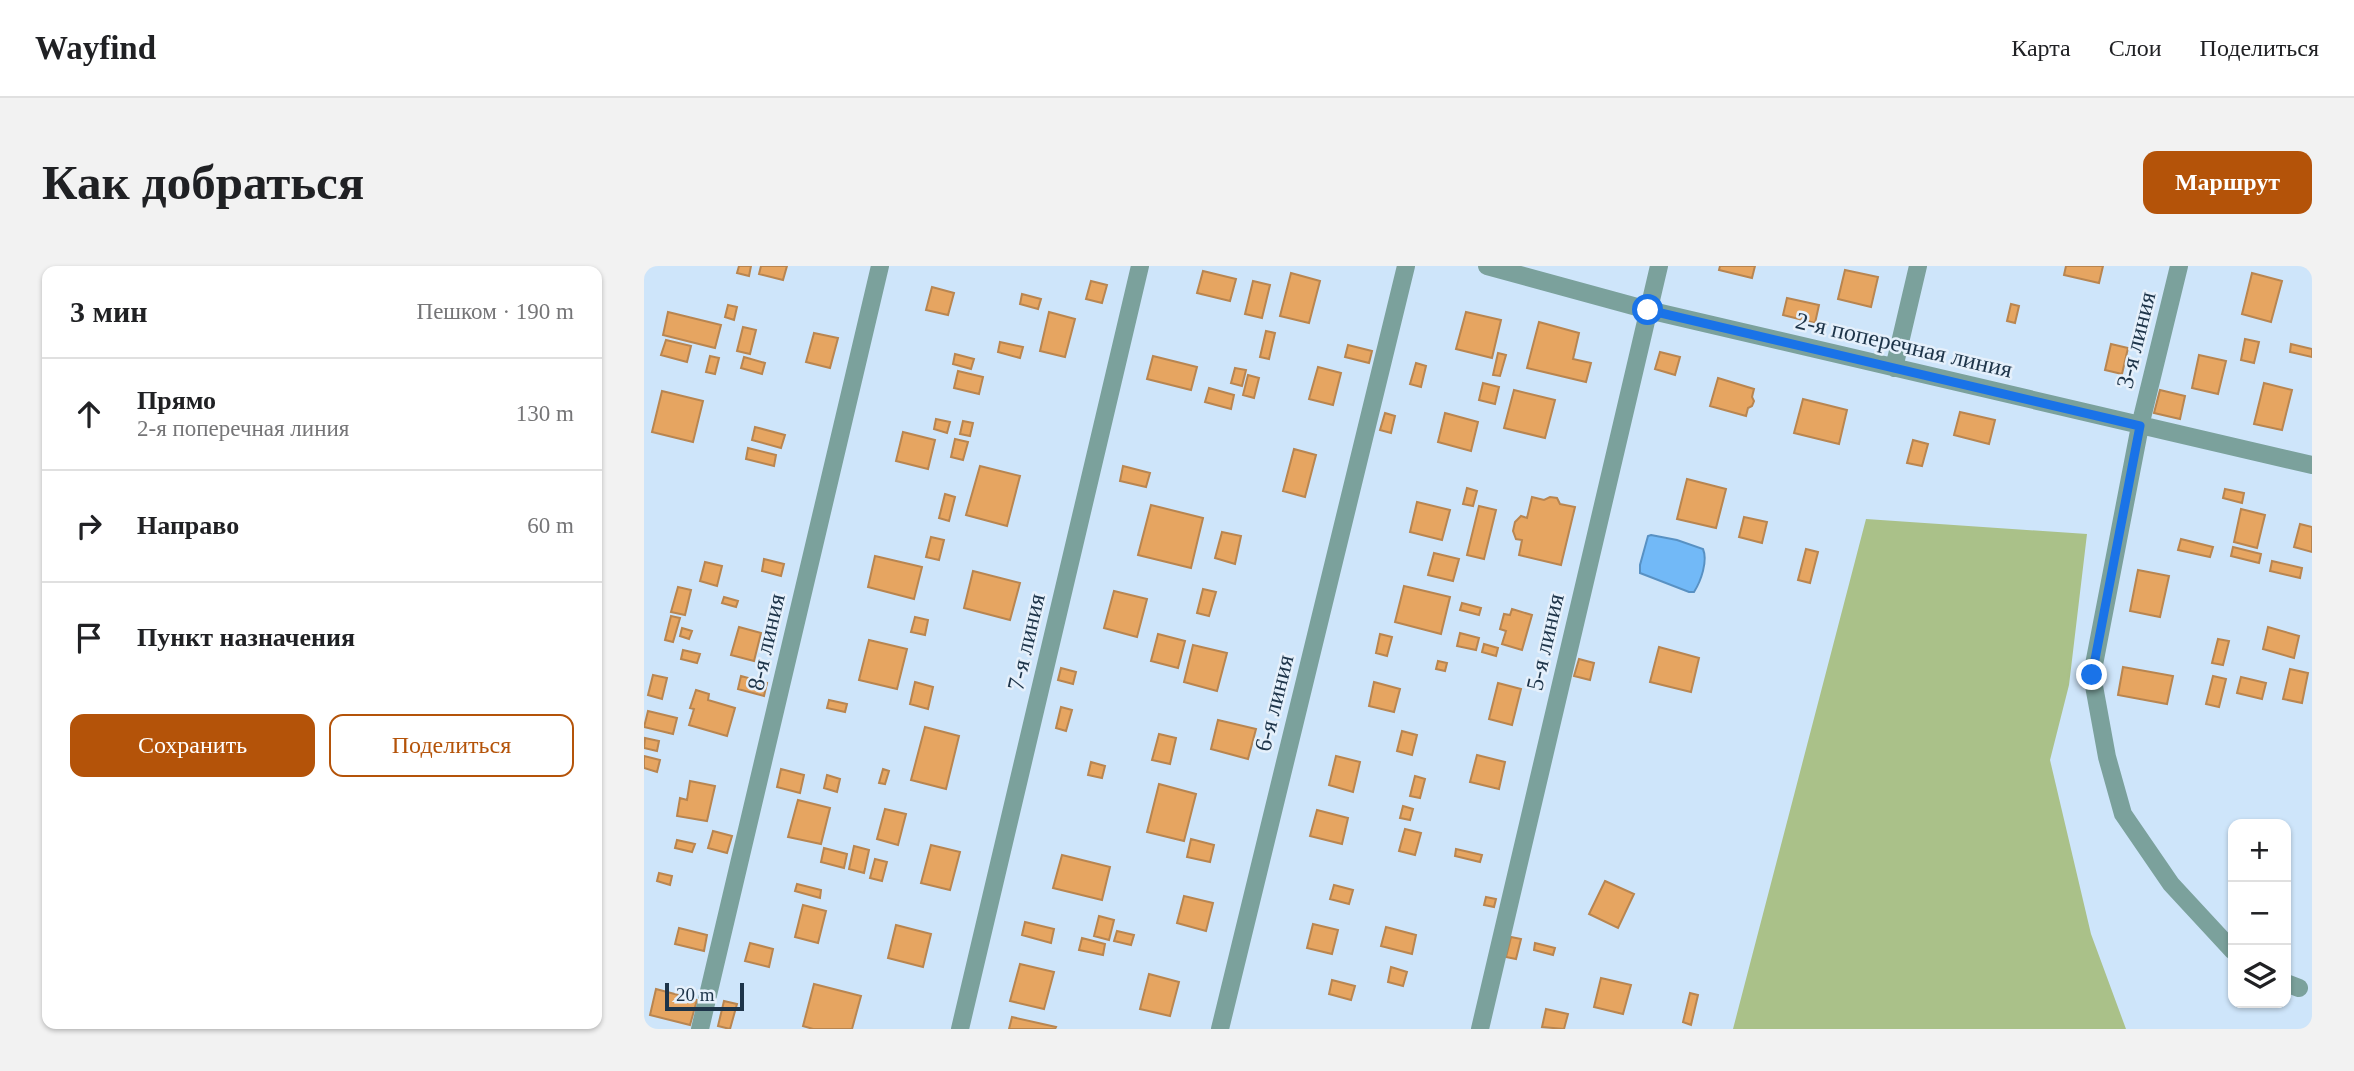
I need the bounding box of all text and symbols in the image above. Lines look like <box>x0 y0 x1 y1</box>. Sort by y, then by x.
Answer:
text: Wayfind <box>35 30 156 66</box>
text: Карта <box>2011 35 2071 61</box>
text: Слои <box>2109 35 2162 61</box>
text: Поделиться <box>2200 35 2319 61</box>
button: Маршрут <box>2143 151 2312 214</box>
text: Как добраться <box>42 155 364 210</box>
street label: 3-я линия <box>2111 289 2161 391</box>
route start <box>1632 294 1663 325</box>
text: 3 мин <box>70 295 148 328</box>
text: Пешком · 190 m <box>417 299 574 324</box>
street label: 2-я поперечная линия <box>1793 307 2015 383</box>
text: Прямо <box>137 386 216 415</box>
icon: ahead <box>70 395 108 433</box>
text: 130 m <box>516 401 574 426</box>
text: 2-я поперечная линия <box>137 416 349 441</box>
icon: right <box>70 507 108 545</box>
text: Направо <box>137 511 239 540</box>
text: 60 m <box>527 513 574 538</box>
street label: 8-я линия <box>742 591 790 693</box>
street label: 7-я линия <box>1002 591 1050 693</box>
street label: 5-я линия <box>1521 591 1569 693</box>
icon: arrive <box>70 619 108 657</box>
text: Пункт назначения <box>137 623 355 652</box>
street label: 6-я линия <box>1249 652 1299 754</box>
route end <box>2076 659 2107 690</box>
button: Сохранить <box>70 714 315 777</box>
button: Поделиться <box>329 714 574 777</box>
map controls <box>2228 819 2291 1008</box>
button: + <box>2228 819 2291 882</box>
button: − <box>2228 882 2291 945</box>
button: layers <box>2228 945 2291 1008</box>
scale bar <box>665 980 744 1012</box>
text: 20 m <box>676 984 715 1005</box>

